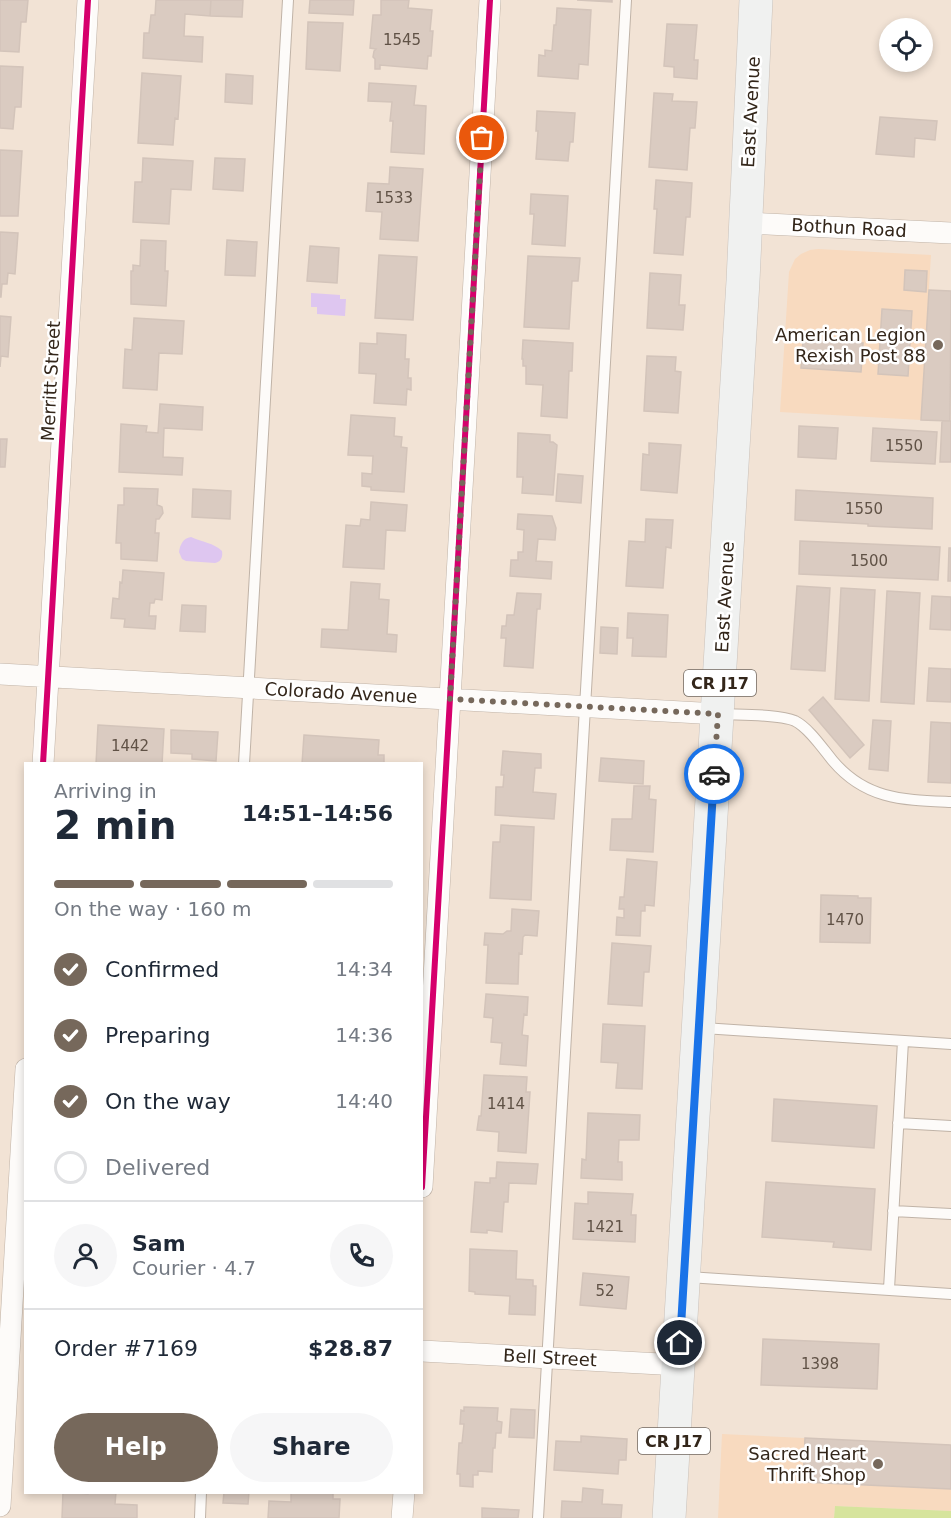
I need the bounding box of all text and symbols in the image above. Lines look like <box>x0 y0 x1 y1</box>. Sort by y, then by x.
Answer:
map controls <box>879 18 933 72</box>
button: locate <box>879 18 933 72</box>
house number: 1545 <box>383 31 421 49</box>
street label: East Avenue <box>737 56 764 168</box>
pin <box>456 112 507 163</box>
icon: bag <box>465 121 498 154</box>
house number: 1533 <box>375 189 413 207</box>
street label: Bothun Road <box>791 214 907 241</box>
street label: Merritt Street <box>37 320 64 442</box>
place label: American Legion Rexish Post 88 <box>775 324 926 366</box>
marker: American Legion Rexish Post 88 <box>931 338 945 352</box>
house number: 1550 <box>885 437 923 455</box>
house number: 1550 <box>845 500 883 518</box>
street label: East Avenue <box>711 541 738 653</box>
house number: 1500 <box>850 552 888 570</box>
road number: CR J17 <box>684 670 756 696</box>
street label: Colorado Avenue <box>264 678 418 707</box>
house number: 1442 <box>111 737 149 755</box>
courier <box>684 744 744 804</box>
icon: car <box>698 758 731 791</box>
text: Arriving in <box>54 779 157 803</box>
text: 14:51–14:56 <box>242 801 393 826</box>
text: 2 min <box>54 803 176 848</box>
text: On the way · 160 m <box>54 897 252 921</box>
house number: 1470 <box>826 911 864 929</box>
icon: check <box>54 953 87 986</box>
text: Confirmed <box>105 957 219 982</box>
text: 14:34 <box>335 957 393 981</box>
icon: check <box>54 1019 87 1052</box>
text: Preparing <box>105 1023 211 1048</box>
text: 14:36 <box>335 1023 393 1047</box>
icon: check <box>54 1085 87 1118</box>
text: On the way <box>105 1089 231 1114</box>
text: 14:40 <box>335 1089 393 1113</box>
house number: 1414 <box>487 1095 525 1113</box>
text: Delivered <box>105 1155 210 1180</box>
house number: 1421 <box>586 1218 624 1236</box>
button: person <box>54 1224 117 1287</box>
button: phone <box>330 1224 393 1287</box>
text: Sam <box>132 1231 186 1256</box>
text: Courier · 4.7 <box>132 1256 256 1280</box>
house number: 52 <box>595 1282 615 1300</box>
pin <box>654 1317 705 1368</box>
icon: home <box>663 1326 696 1359</box>
text: Order #7169 <box>54 1336 198 1361</box>
text: $28.87 <box>308 1336 393 1361</box>
street label: Bell Street <box>503 1345 597 1370</box>
house number: 1398 <box>801 1355 839 1373</box>
button: Help <box>54 1413 218 1482</box>
button: Share <box>230 1413 393 1482</box>
road number: CR J17 <box>638 1428 710 1454</box>
place label: Sacred Heart Thrift Shop <box>748 1443 866 1485</box>
marker: Sacred Heart Thrift Shop <box>871 1457 885 1471</box>

